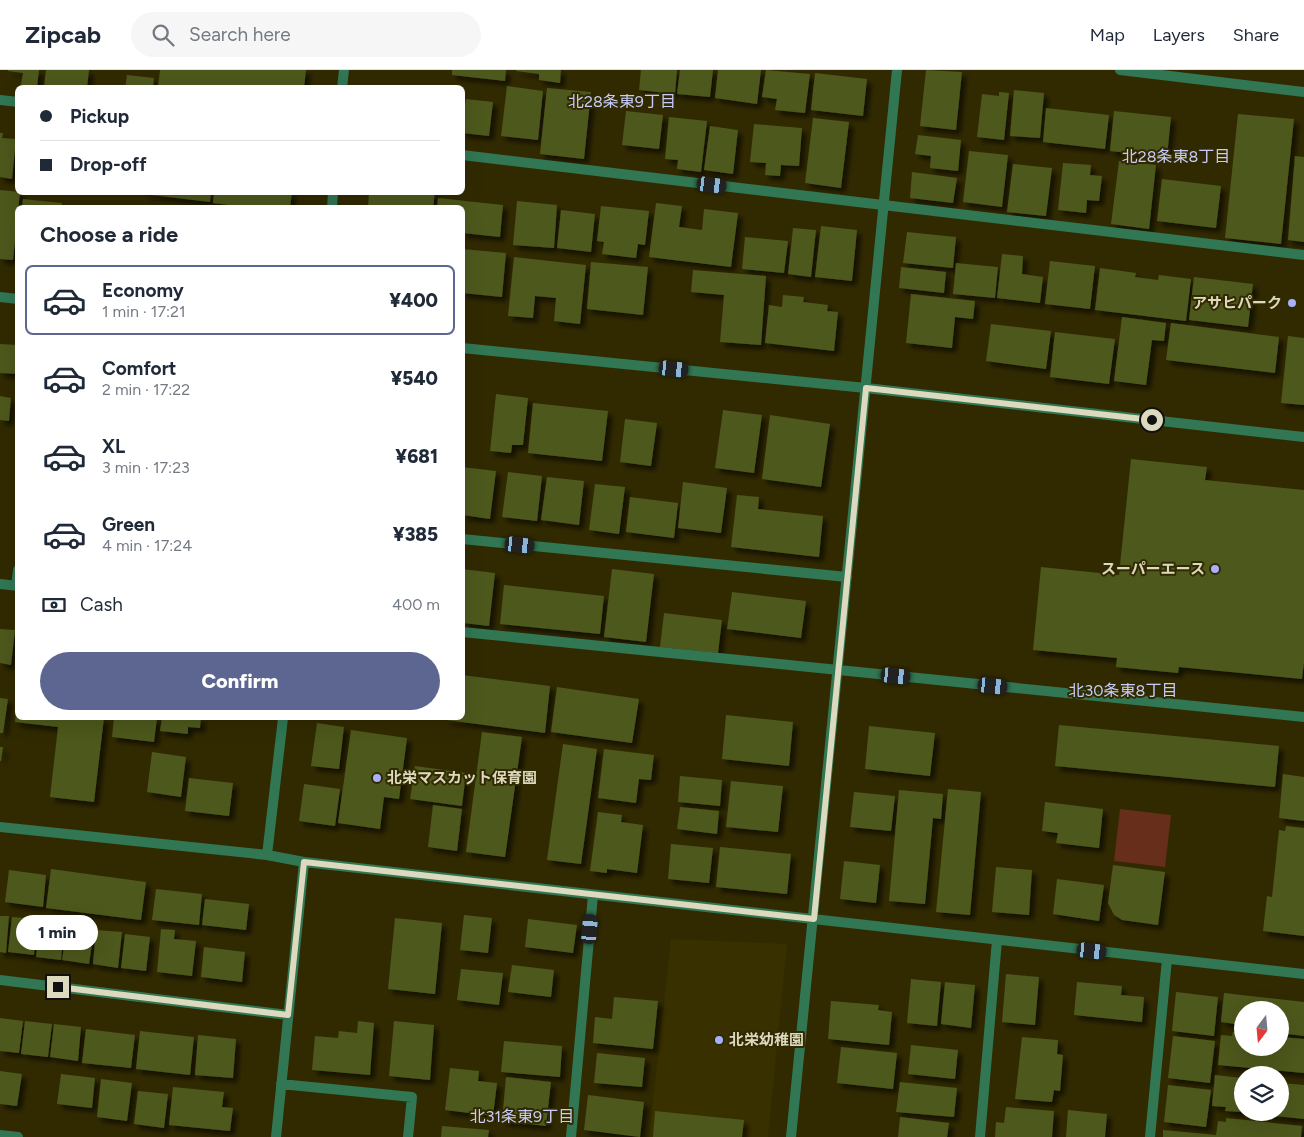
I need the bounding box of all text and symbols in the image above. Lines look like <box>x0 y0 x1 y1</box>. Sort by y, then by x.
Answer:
search box <box>131 12 481 57</box>
text: Zipcab <box>25 20 101 49</box>
icon: search <box>149 21 177 49</box>
text: Search here <box>189 23 291 46</box>
text: Map <box>1090 24 1125 46</box>
text: Layers <box>1153 24 1205 46</box>
text: Share <box>1233 24 1279 46</box>
district label: 北28条東9丁目 <box>568 92 676 111</box>
text: Pickup <box>70 105 129 128</box>
district label: 北28条東8丁目 <box>1122 147 1230 166</box>
text: Drop-off <box>70 153 147 176</box>
car <box>696 176 727 194</box>
text: Choose a ride <box>40 221 178 248</box>
icon: car <box>42 278 87 323</box>
text: Economy <box>102 279 184 302</box>
text: ¥400 <box>389 289 438 312</box>
place label: アサヒパーク <box>1192 294 1282 312</box>
marker: アサヒパーク <box>1286 297 1298 309</box>
text: 1 min · 17:21 <box>102 302 186 321</box>
icon: car <box>42 356 87 401</box>
text: Comfort <box>102 357 177 380</box>
car <box>658 360 689 378</box>
text: ¥540 <box>391 367 438 390</box>
text: 2 min · 17:22 <box>102 380 190 399</box>
route start <box>1141 409 1163 431</box>
icon: car <box>42 434 87 479</box>
text: XL <box>102 435 125 458</box>
text: ¥681 <box>395 445 438 468</box>
text: 3 min · 17:23 <box>102 458 190 477</box>
icon: car <box>42 512 87 557</box>
text: Green <box>102 513 155 536</box>
text: ¥385 <box>393 523 438 546</box>
text: 4 min · 17:24 <box>102 536 192 555</box>
car <box>504 536 535 554</box>
place label: スーパーエース <box>1101 560 1205 578</box>
marker: スーパーエース <box>1209 563 1221 575</box>
icon: cash <box>40 591 68 619</box>
text: Cash <box>80 593 123 616</box>
text: 400 m <box>392 595 440 614</box>
button: Confirm <box>40 652 440 710</box>
car <box>880 667 911 685</box>
car <box>977 677 1008 695</box>
district label: 北30条東8丁目 <box>1069 681 1177 700</box>
place label: 北栄マスカット保育園 <box>387 769 537 787</box>
marker: 北栄マスカット保育園 <box>371 772 383 784</box>
car <box>581 913 598 945</box>
callout: 1 min <box>17 914 99 950</box>
text: 1 min <box>38 923 76 942</box>
car <box>1076 942 1107 960</box>
route end <box>47 976 69 998</box>
north arrow <box>1234 1001 1289 1056</box>
map controls <box>1234 1001 1289 1121</box>
place label: 北栄幼稚園 <box>729 1031 804 1049</box>
marker: 北栄幼稚園 <box>713 1034 725 1046</box>
button: layers <box>1234 1066 1289 1121</box>
district label: 北31条東9丁目 <box>470 1107 574 1126</box>

